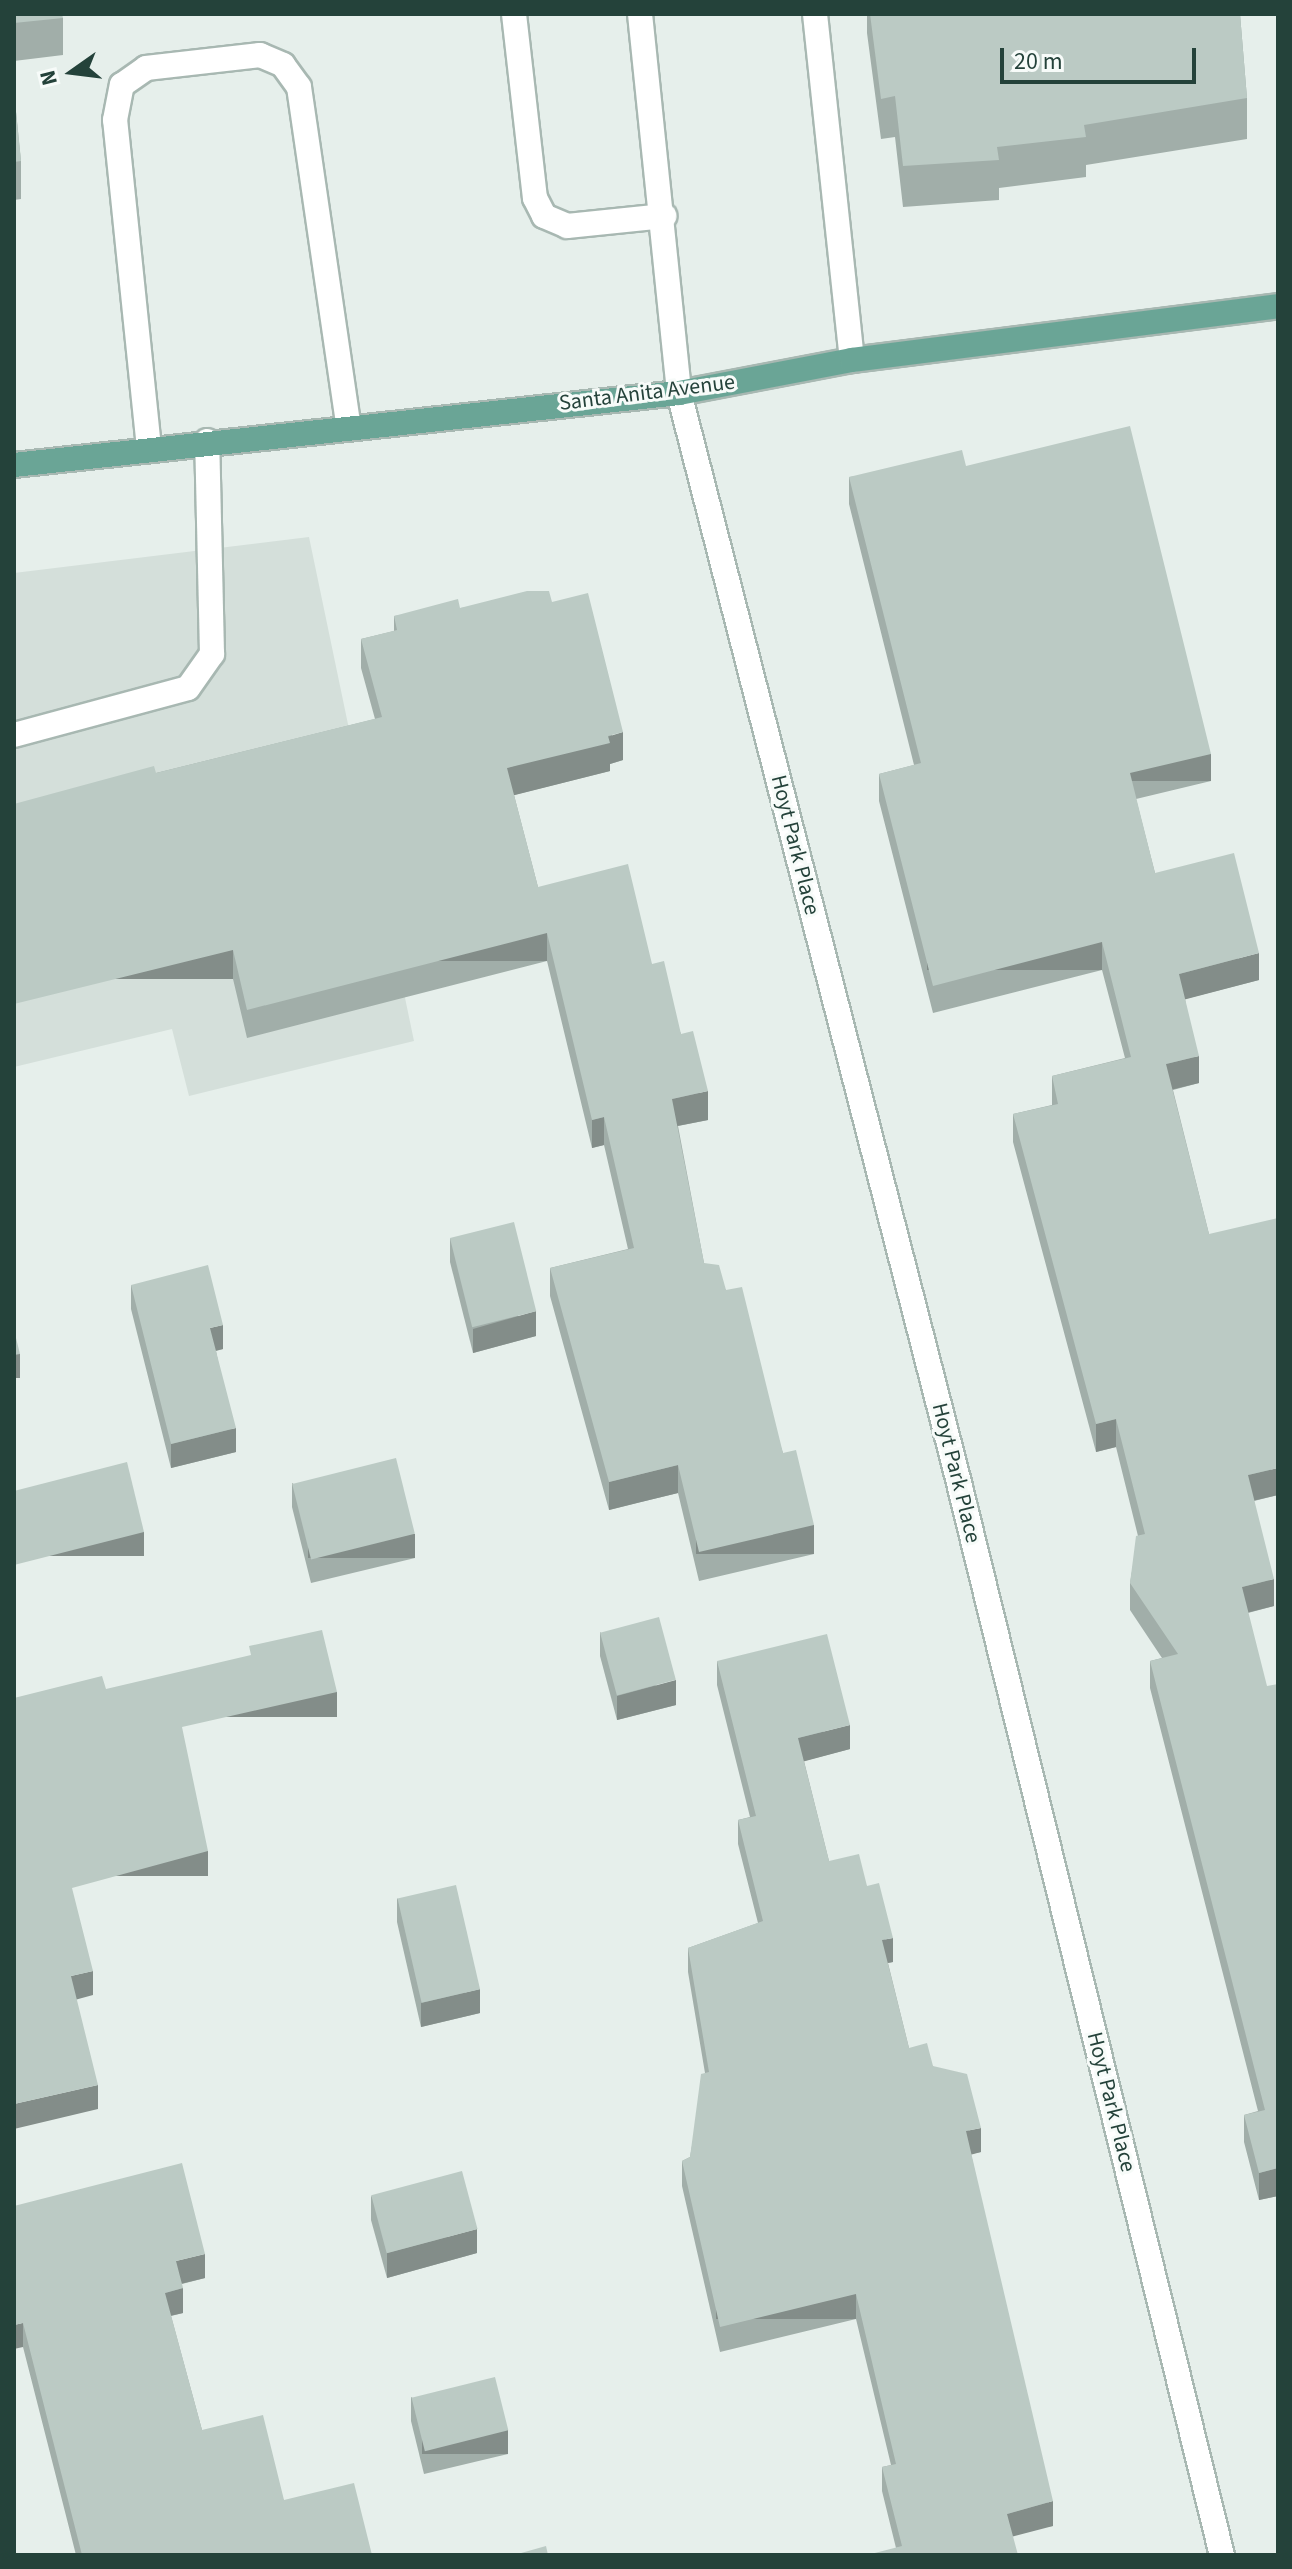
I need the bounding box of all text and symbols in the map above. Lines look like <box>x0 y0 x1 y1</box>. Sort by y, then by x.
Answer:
north arrow <box>32 32 112 112</box>
scale bar <box>1004 32 1200 82</box>
text: 20 m <box>1014 44 1063 79</box>
text: N <box>31 67 66 89</box>
street label: Santa Anita Avenue <box>558 369 736 417</box>
street label: Hoyt Park Place <box>765 772 825 918</box>
street label: Hoyt Park Place <box>926 1400 986 1546</box>
street label: Hoyt Park Place <box>1081 2029 1141 2175</box>

